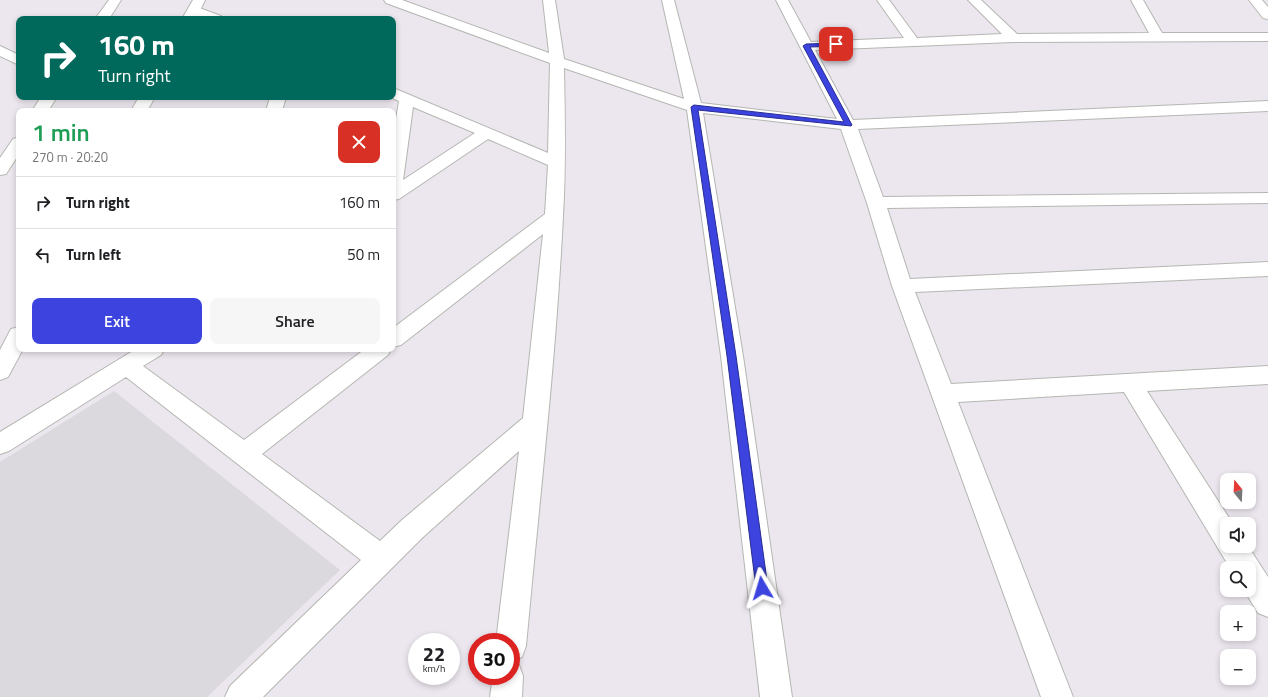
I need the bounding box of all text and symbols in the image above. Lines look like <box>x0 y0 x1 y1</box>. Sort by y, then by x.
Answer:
text: 160 m <box>98 23 175 66</box>
pin <box>819 27 853 61</box>
icon: right <box>32 32 84 84</box>
icon: arrive <box>825 33 847 55</box>
text: Turn right <box>98 62 171 89</box>
text: 1 min <box>32 114 90 150</box>
button: close <box>338 121 380 163</box>
text: 270 m · 20:20 <box>32 147 108 167</box>
text: Turn right <box>66 191 130 214</box>
text: 160 m <box>339 191 380 214</box>
icon: right <box>32 192 54 214</box>
text: Turn left <box>66 243 121 266</box>
text: 50 m <box>347 243 380 266</box>
icon: left <box>32 244 54 266</box>
button: Exit <box>32 298 202 344</box>
button: Share <box>210 298 380 344</box>
north arrow <box>1220 473 1256 509</box>
map controls <box>1220 473 1256 685</box>
button: sound <box>1220 517 1256 553</box>
button: search <box>1220 561 1256 597</box>
position arrow <box>741 567 783 609</box>
button: + <box>1220 605 1256 641</box>
speed limit sign: 30 <box>468 633 520 685</box>
text: 22 <box>423 638 445 669</box>
button: − <box>1220 649 1256 685</box>
text: km/h <box>423 661 445 676</box>

